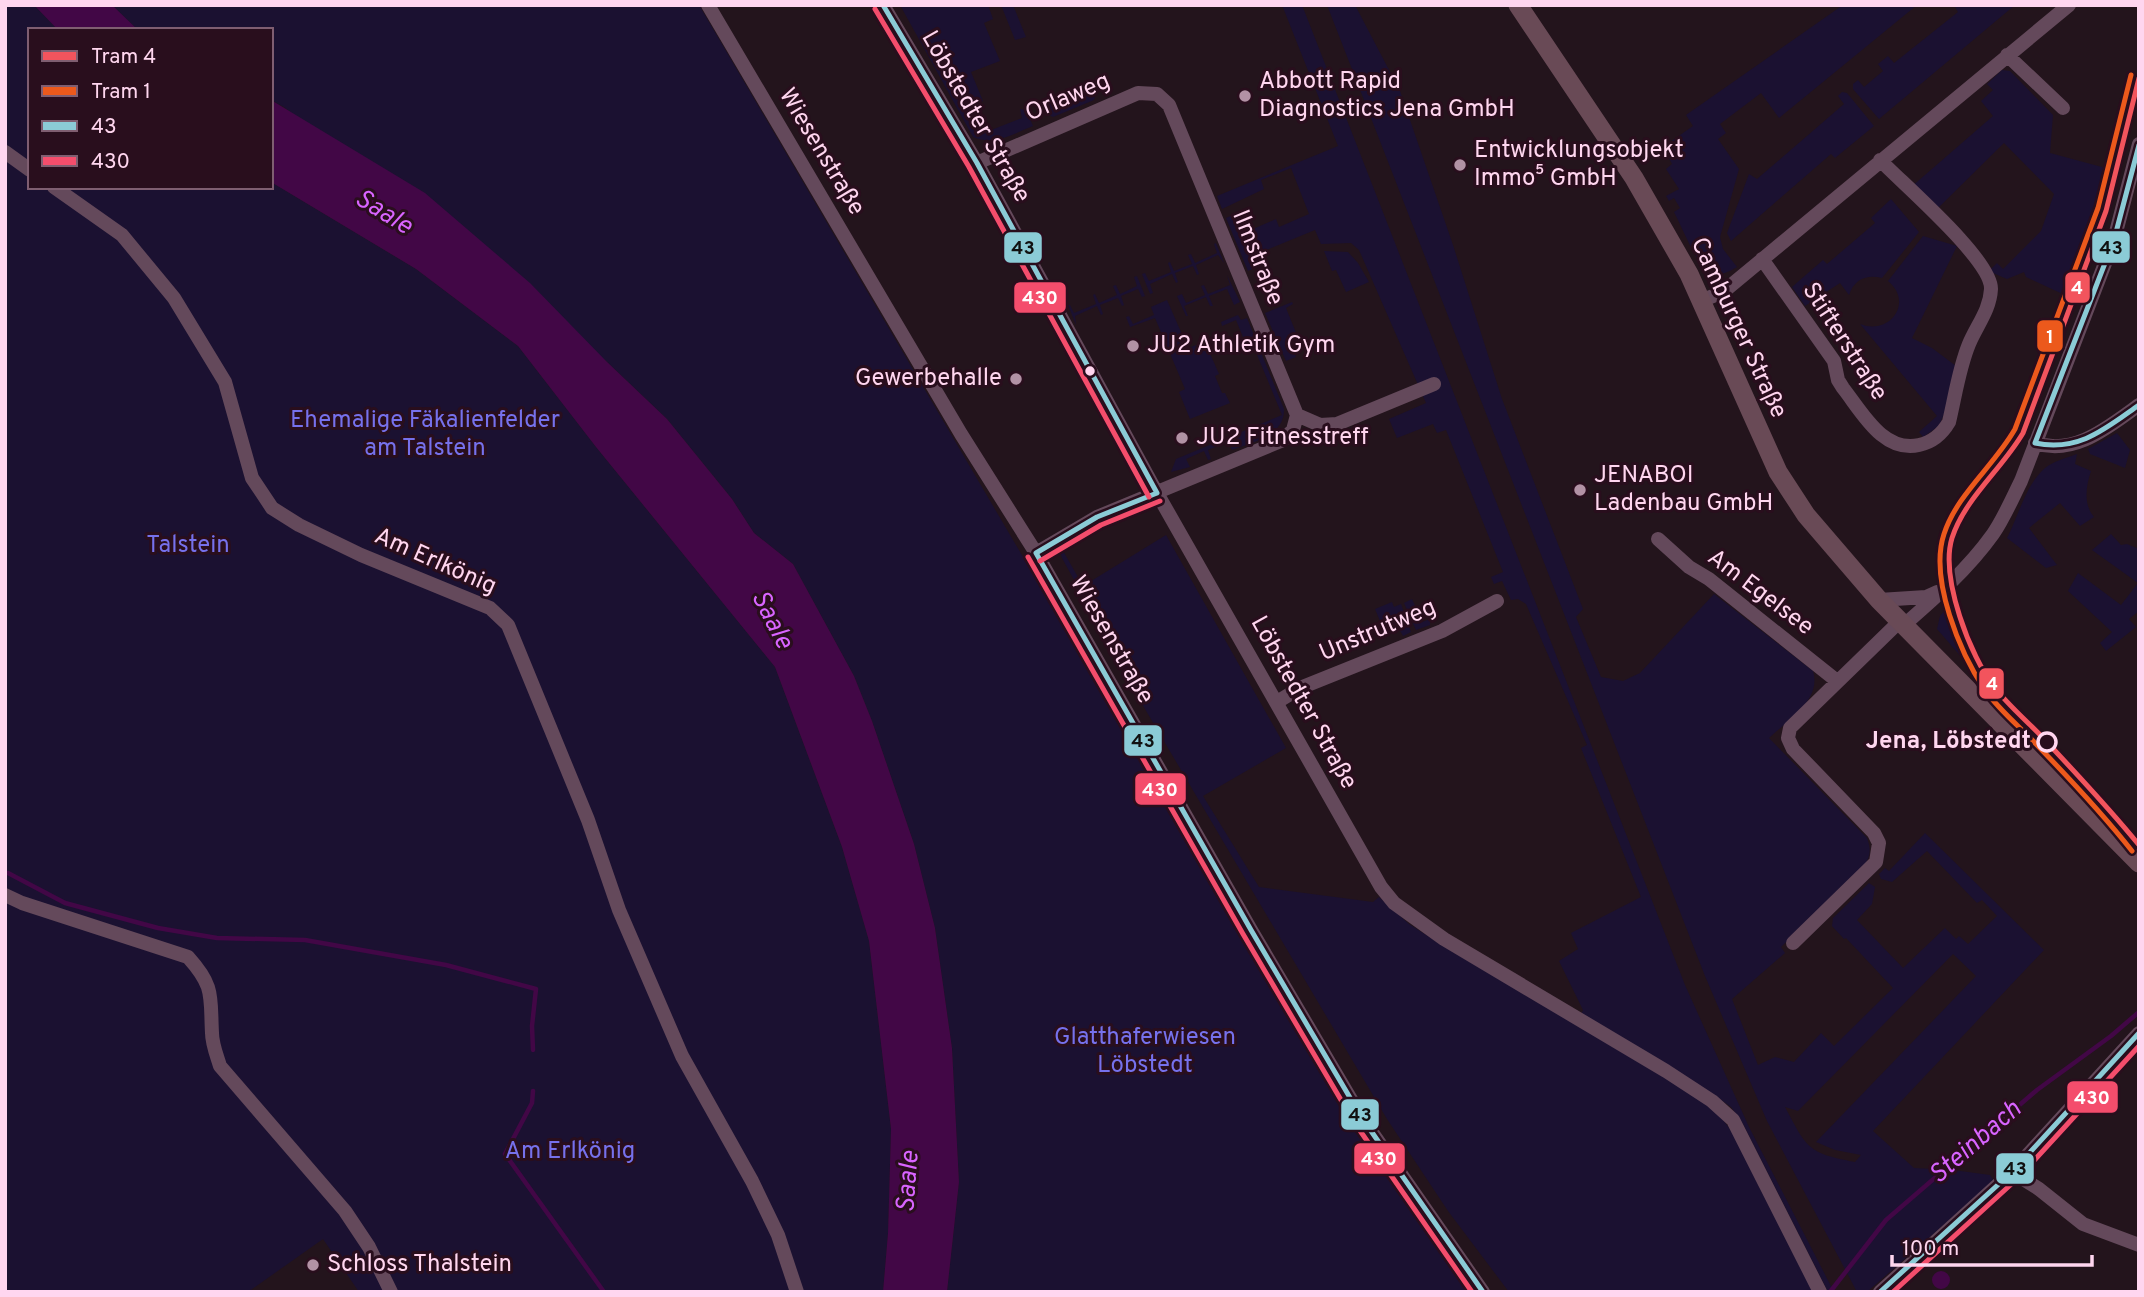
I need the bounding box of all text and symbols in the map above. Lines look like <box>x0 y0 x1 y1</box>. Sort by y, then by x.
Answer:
street label: Löbstedter Straße <box>914 26 1036 208</box>
legend <box>28 28 273 189</box>
text: Tram 4 <box>91 44 156 71</box>
street label: Orlaweg <box>1021 67 1115 129</box>
place label: Abbott Rapid Diagnostics Jena GmbH <box>1259 67 1515 125</box>
text: Tram 1 <box>91 79 151 106</box>
street label: Wiesenstraße <box>771 83 871 221</box>
marker: Abbott Rapid Diagnostics Jena GmbH <box>1237 88 1253 104</box>
text: 43 <box>91 114 117 141</box>
place label: Entwicklungsobjekt Immo⁵ GmbH <box>1474 136 1684 194</box>
text: 430 <box>91 149 130 176</box>
marker: Entwicklungsobjekt Immo⁵ GmbH <box>1452 157 1468 173</box>
water label: Saale <box>348 183 418 244</box>
street label: Ilmstraße <box>1224 206 1290 310</box>
line badge: 43 <box>2091 230 2131 264</box>
line badge: 43 <box>1003 231 1043 264</box>
street label: Camburger Straße <box>1683 233 1793 423</box>
text: 43 <box>1011 237 1035 261</box>
text: 43 <box>2099 237 2123 261</box>
line badge: 4 <box>2064 271 2091 304</box>
street label: Stifterstraße <box>1795 277 1893 407</box>
text: 4 <box>2071 277 2083 301</box>
line badge: 430 <box>1013 281 1067 314</box>
text: 430 <box>1022 287 1058 311</box>
line badge: 1 <box>2036 319 2064 353</box>
text: 1 <box>2046 326 2054 350</box>
place label: JU2 Athletik Gym <box>1147 331 1335 361</box>
marker: JU2 Athletik Gym <box>1125 338 1141 354</box>
place label: Gewerbehalle <box>855 364 1002 394</box>
unlabelled marker <box>1083 364 1097 378</box>
marker: Gewerbehalle <box>1008 371 1024 387</box>
park label: Ehemalige Fäkalienfelder am Talstein <box>290 406 560 464</box>
place label: JU2 Fitnesstreff <box>1196 423 1368 453</box>
marker: JU2 Fitnesstreff <box>1174 430 1190 446</box>
place label: JENABOI Ladenbau GmbH <box>1594 461 1773 519</box>
marker: JENABOI Ladenbau GmbH <box>1572 482 1588 498</box>
street label: Am Erlkönig <box>369 522 501 602</box>
park label: Talstein <box>146 531 230 561</box>
street label: Am Egelsee <box>1701 543 1819 643</box>
street label: Wiesenstraße <box>1062 570 1160 710</box>
water label: Saale <box>742 585 800 656</box>
street label: Unstrutweg <box>1315 593 1441 669</box>
street label: Löbstedter Straße <box>1243 611 1363 795</box>
line badge: 4 <box>1978 667 2005 700</box>
text: 4 <box>1986 673 1998 697</box>
line badge: 43 <box>1123 724 1163 757</box>
place label: Jena, Löbstedt <box>1866 727 2031 757</box>
text: 43 <box>1131 730 1155 754</box>
marker: Jena, Löbstedt <box>2037 732 2057 752</box>
line badge: 430 <box>1134 772 1187 806</box>
text: 430 <box>1142 779 1178 803</box>
park label: Glatthaferwiesen Löbstedt <box>1054 1023 1236 1081</box>
line badge: 430 <box>2066 1080 2119 1114</box>
text: 430 <box>2074 1087 2110 1111</box>
water label: Steinbach <box>1923 1094 2029 1192</box>
line badge: 43 <box>1340 1098 1380 1131</box>
text: 43 <box>1348 1104 1372 1128</box>
park label: Am Erlkönig <box>505 1137 635 1167</box>
line badge: 430 <box>1353 1142 1406 1175</box>
text: 430 <box>1361 1148 1397 1172</box>
water label: Saale <box>890 1149 928 1214</box>
line badge: 43 <box>1995 1152 2035 1185</box>
text: 43 <box>2003 1158 2027 1182</box>
scale bar <box>1892 1224 2092 1268</box>
text: 100 m <box>1902 1236 1959 1263</box>
place label: Schloss Thalstein <box>327 1250 512 1280</box>
marker: Schloss Thalstein <box>305 1257 321 1273</box>

